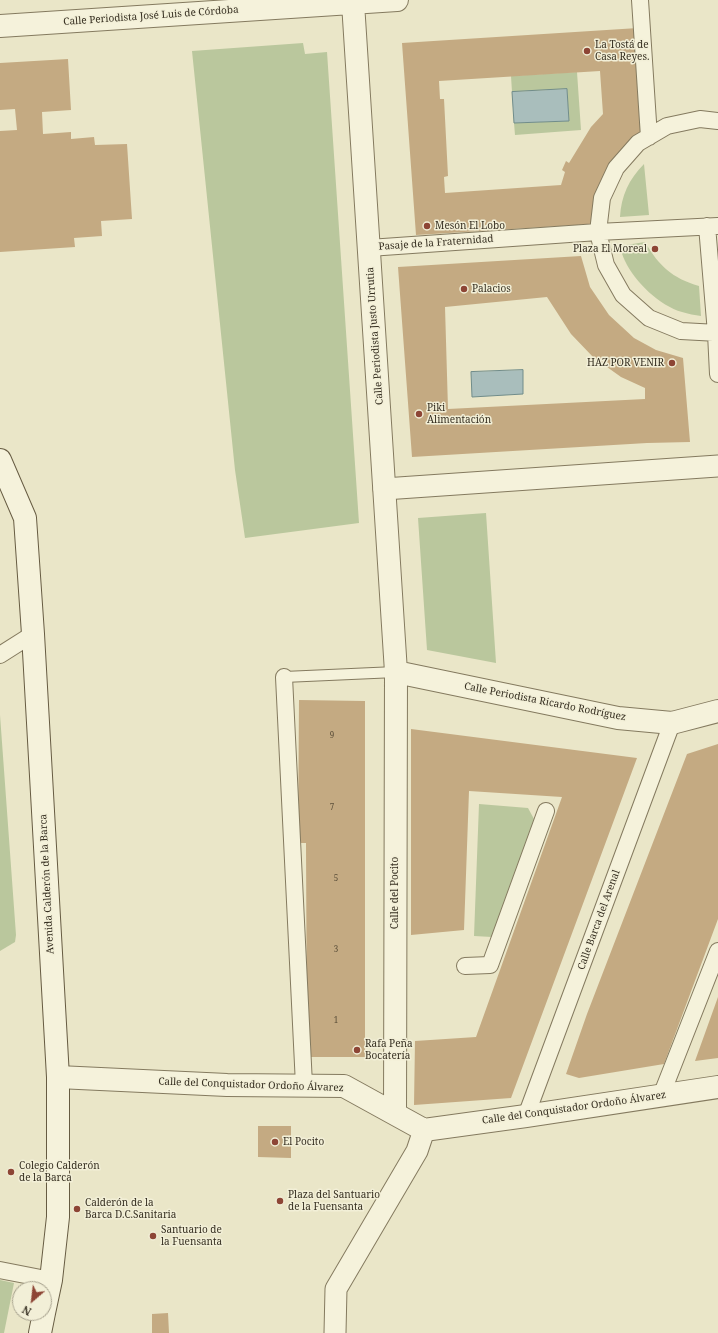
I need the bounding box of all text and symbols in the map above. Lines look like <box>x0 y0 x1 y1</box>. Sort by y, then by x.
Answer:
street label: Calle Periodista José Luis de Córdoba <box>63 4 239 28</box>
place label: La Tostá de Casa Reyes. <box>595 39 649 62</box>
marker: La Tostá de Casa Reyes. <box>582 46 592 56</box>
place label: Mesón El Lobo <box>435 220 505 232</box>
marker: Mesón El Lobo <box>422 221 432 231</box>
street label: Pasaje de la Fraternidad <box>378 233 494 253</box>
place label: Plaza El Moreal <box>573 243 647 255</box>
marker: Plaza El Moreal <box>650 244 660 254</box>
street label: Calle Periodista Justo Urrutia <box>364 267 386 405</box>
place label: Palacios <box>472 283 511 295</box>
marker: Palacios <box>459 284 469 294</box>
place label: HAZ POR VENIR <box>587 357 664 369</box>
marker: HAZ POR VENIR <box>667 358 677 368</box>
place label: Piki Alimentación <box>427 402 491 426</box>
marker: Piki Alimentación <box>414 409 424 419</box>
street label: Calle Periodista Ricardo Rodríguez <box>463 680 627 724</box>
house number: 9 <box>330 731 334 741</box>
house number: 7 <box>330 803 334 813</box>
street label: Avenida Calderón de la Barca <box>37 814 57 954</box>
street label: Calle del Pocito <box>389 857 401 929</box>
street label: Calle Barca del Arenal <box>575 868 623 972</box>
house number: 5 <box>334 874 338 884</box>
house number: 3 <box>334 945 338 955</box>
house number: 1 <box>334 1016 338 1026</box>
place label: Rafa Peña Bocatería <box>365 1038 413 1062</box>
marker: Rafa Peña Bocatería <box>352 1045 362 1055</box>
street label: Calle del Conquistador Ordoño Álvarez <box>158 1076 344 1094</box>
street label: Calle del Conquistador Ordoño Álvarez <box>481 1089 667 1127</box>
place label: El Pocito <box>283 1136 324 1148</box>
marker: El Pocito <box>270 1137 280 1147</box>
place label: Colegio Calderón de la Barca <box>19 1160 100 1184</box>
marker: Colegio Calderón de la Barca <box>6 1167 16 1177</box>
place label: Plaza del Santuario de la Fuensanta <box>288 1189 380 1212</box>
marker: Plaza del Santuario de la Fuensanta <box>275 1196 285 1206</box>
place label: Calderón de la Barca D.C.Sanitaria <box>85 1197 176 1220</box>
marker: Calderón de la Barca D.C.Sanitaria <box>72 1204 82 1214</box>
place label: Santuario de la Fuensanta <box>161 1224 222 1248</box>
marker: Santuario de la Fuensanta <box>148 1231 158 1241</box>
north arrow <box>12 1281 52 1321</box>
text: N <box>19 1302 34 1320</box>

